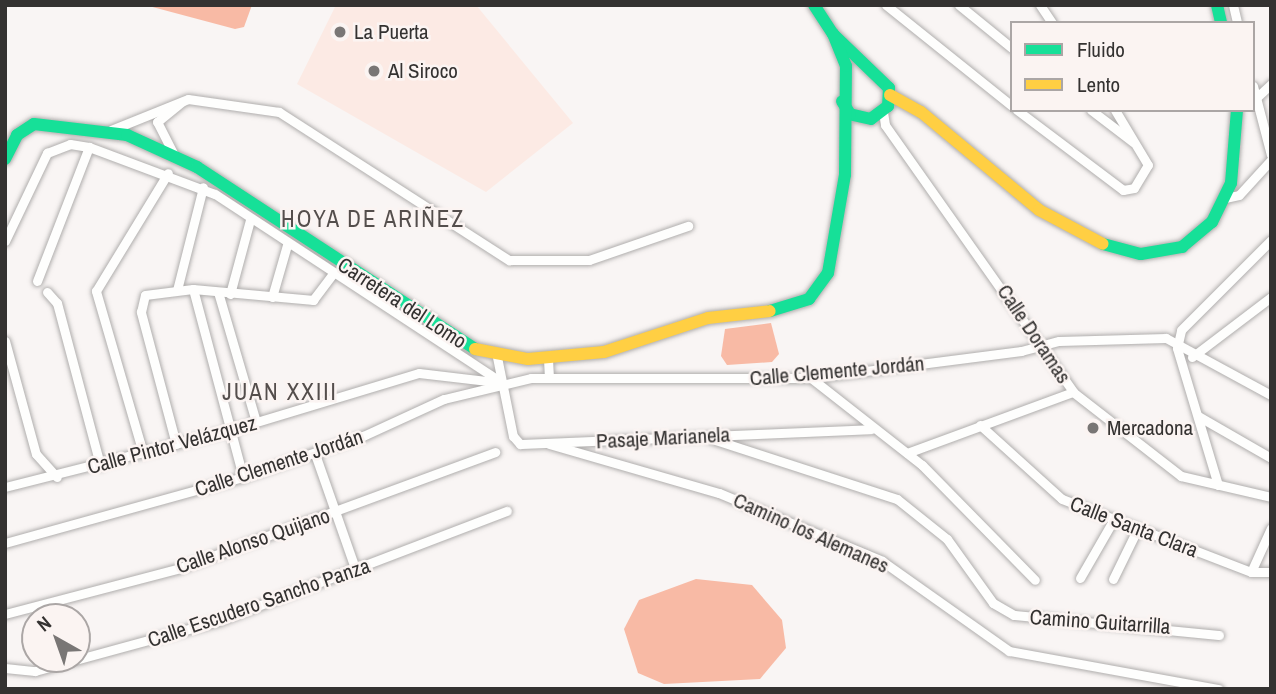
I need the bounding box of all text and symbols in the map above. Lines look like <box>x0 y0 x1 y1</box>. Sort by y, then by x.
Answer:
place label: La Puerta <box>354 19 429 45</box>
legend <box>1010 21 1255 112</box>
marker: La Puerta <box>332 24 348 40</box>
text: Fluido <box>1077 35 1125 64</box>
place label: Al Siroco <box>388 58 458 84</box>
marker: Al Siroco <box>366 63 382 79</box>
text: Lento <box>1077 70 1120 99</box>
district label: HOYA DE ARIÑEZ <box>282 205 464 233</box>
street label: Carretera del Lomo <box>333 252 471 354</box>
street label: Calle Doramas <box>992 280 1076 388</box>
street label: Calle Clemente Jordán <box>749 351 925 391</box>
district label: JUAN XXIII <box>224 378 336 406</box>
street label: Calle Pintor Velázquez <box>85 410 259 480</box>
place label: Mercadona <box>1107 415 1193 441</box>
marker: Mercadona <box>1085 420 1101 436</box>
street label: Pasaje Marianela <box>595 422 731 454</box>
street label: Calle Clemente Jordán <box>192 424 366 502</box>
street label: Camino los Alemanes <box>729 487 893 579</box>
street label: Calle Santa Clara <box>1066 491 1202 563</box>
street label: Calle Alonso Quijano <box>172 503 334 579</box>
street label: Calle Escudero Sancho Panza <box>144 553 374 653</box>
north arrow <box>21 603 91 673</box>
street label: Camino Guitarrilla <box>1029 605 1171 639</box>
text: N <box>31 610 56 637</box>

